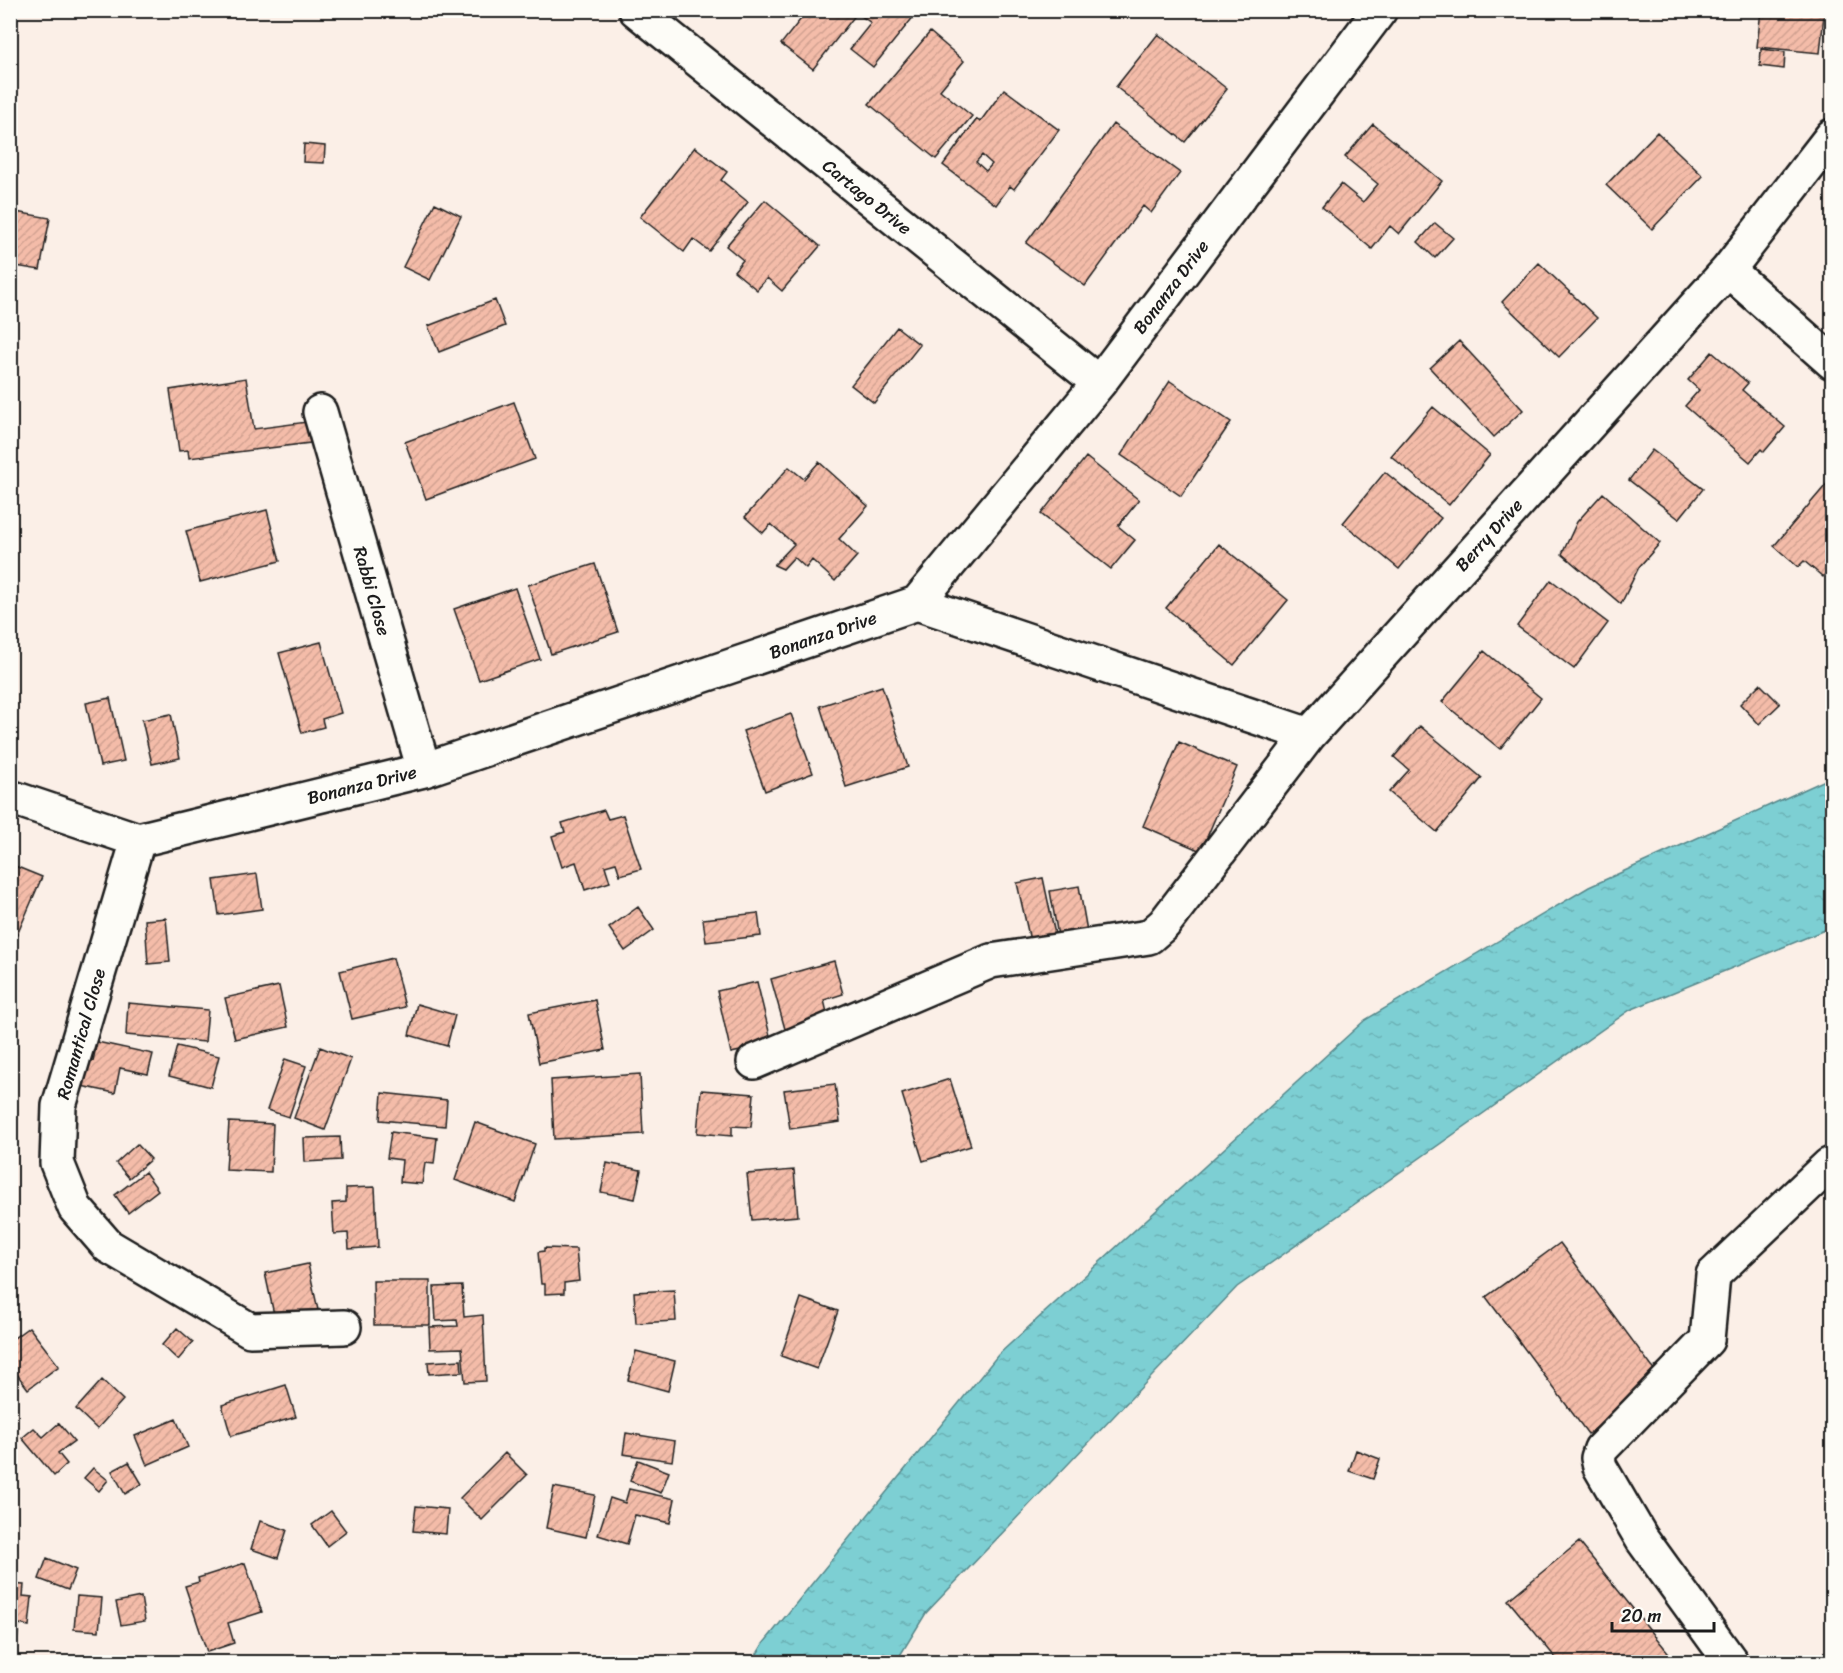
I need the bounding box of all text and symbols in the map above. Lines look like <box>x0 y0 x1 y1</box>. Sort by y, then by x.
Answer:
street label: Cartago Drive <box>815 151 919 243</box>
street label: Bonanza Drive <box>1125 233 1217 341</box>
street label: Berry Drive <box>1447 491 1531 579</box>
street label: Rabbi Close <box>344 542 400 640</box>
street label: Bonanza Drive <box>765 602 881 668</box>
street label: Bonanza Drive <box>304 756 420 814</box>
street label: Romantical Close <box>47 964 115 1103</box>
scale bar <box>1612 1595 1714 1633</box>
text: 20 m <box>1621 1600 1661 1632</box>

